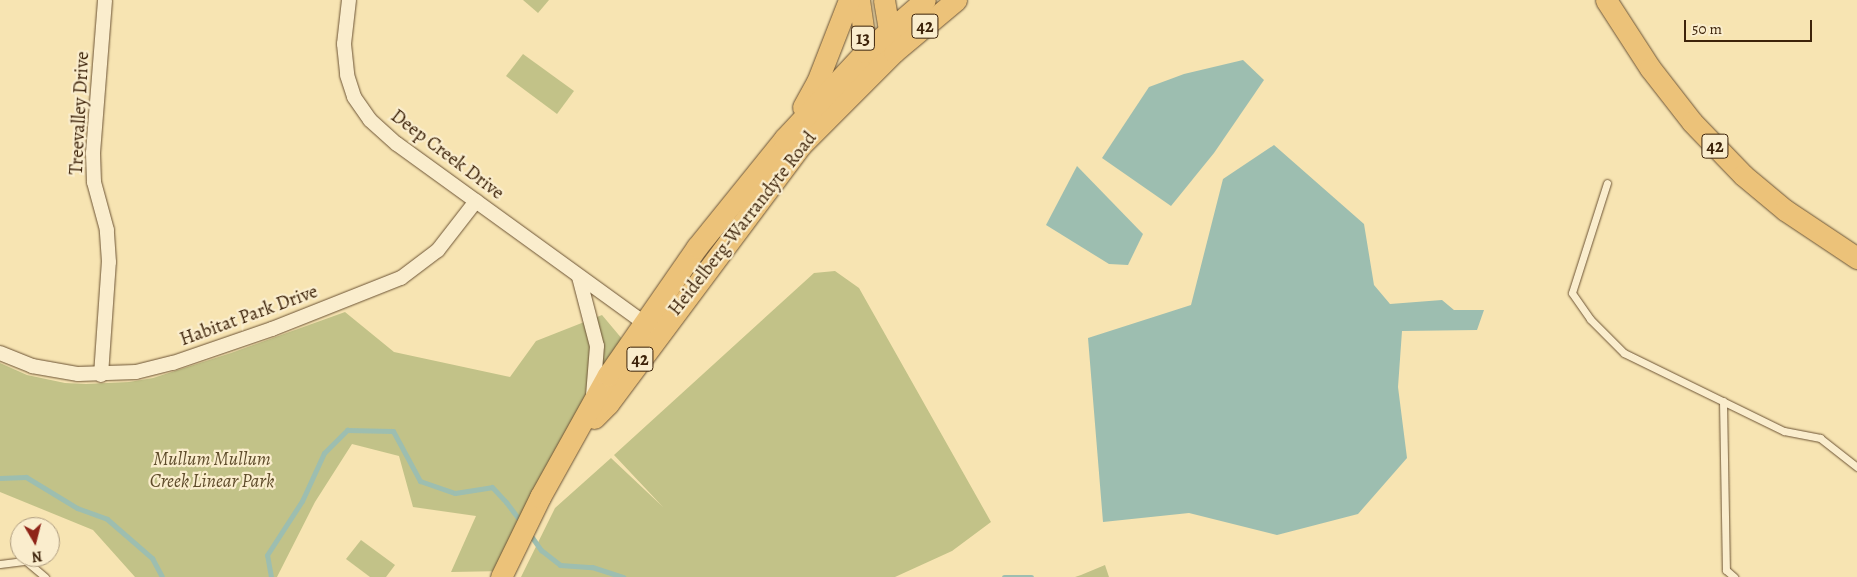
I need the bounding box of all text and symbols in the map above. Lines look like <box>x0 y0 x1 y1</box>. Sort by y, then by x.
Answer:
road number: 42 <box>911 10 939 42</box>
scale bar <box>1687 10 1814 42</box>
text: 50 m <box>1692 19 1722 39</box>
road number: 13 <box>850 22 876 54</box>
street label: Treevalley Drive <box>65 51 95 175</box>
street label: Deep Creek Drive <box>386 105 508 205</box>
street label: Heidelberg-Warrandyte Road <box>664 127 822 321</box>
road number: 42 <box>1701 130 1729 162</box>
street label: Habitat Park Drive <box>177 280 321 352</box>
road number: 42 <box>626 344 654 374</box>
park label: Mullum Mullum Creek Linear Park <box>150 449 274 493</box>
north arrow <box>10 517 60 567</box>
text: N <box>31 546 43 566</box>

